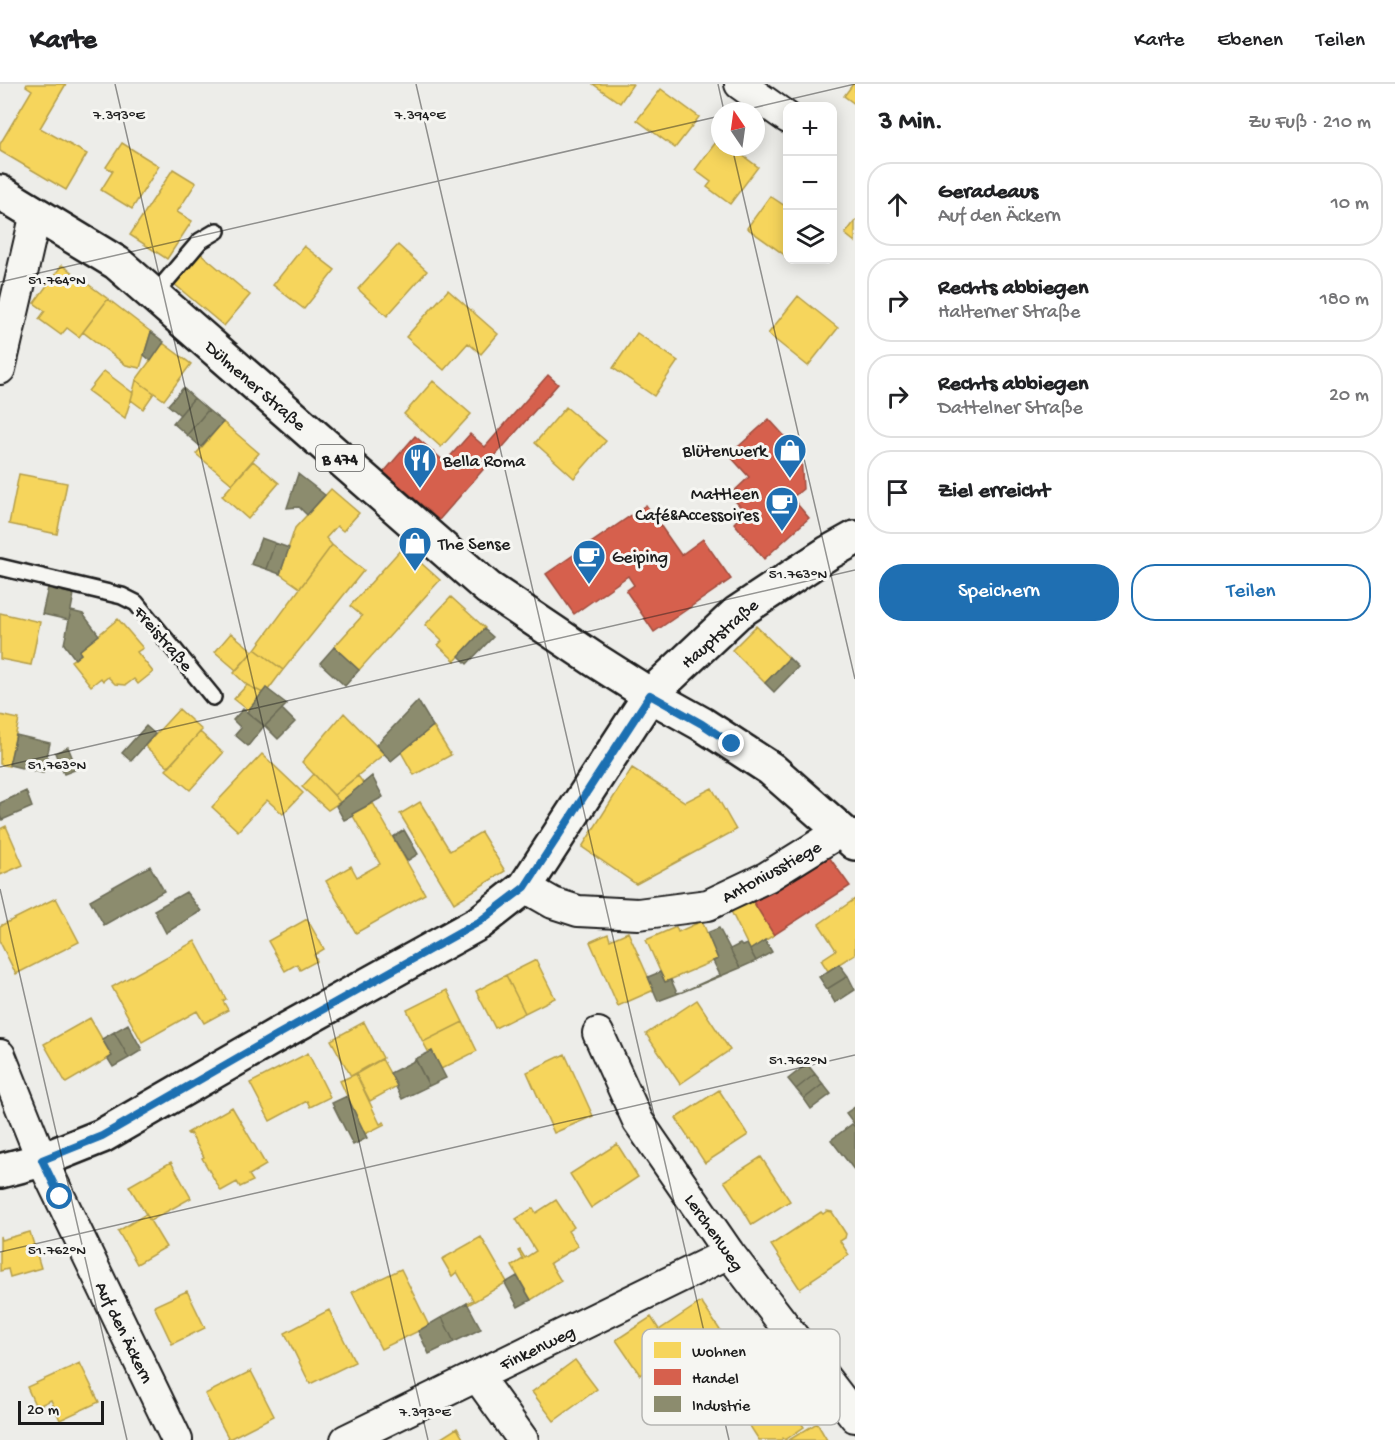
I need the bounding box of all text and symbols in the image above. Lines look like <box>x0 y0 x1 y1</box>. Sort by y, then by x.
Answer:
text: Karte <box>30 25 97 58</box>
text: Karte <box>1134 29 1184 54</box>
text: Ebenen <box>1217 29 1283 54</box>
text: Teilen <box>1316 29 1365 54</box>
north arrow <box>711 102 765 156</box>
map controls <box>783 102 837 264</box>
button: + <box>783 102 837 156</box>
text: 7.393°E <box>92 107 145 125</box>
text: 7.394°E <box>393 107 446 125</box>
text: 3 Min. <box>879 108 943 139</box>
text: Zu Fuß · 210 m <box>1248 112 1371 135</box>
button: − <box>783 156 837 210</box>
text: Geradeaus <box>938 180 1038 206</box>
icon: ahead <box>881 188 914 221</box>
text: 10 m <box>1331 193 1369 216</box>
text: Auf den Äckern <box>938 206 1061 229</box>
button: layers <box>783 210 837 264</box>
text: 51.764°N <box>28 272 86 290</box>
text: Rechts abbiegen <box>938 276 1088 302</box>
icon: right <box>881 284 914 317</box>
text: 180 m <box>1320 289 1369 312</box>
text: Halterner Straße <box>938 302 1080 325</box>
street label: Dülmener Straße <box>199 337 310 437</box>
text: Rechts abbiegen <box>938 372 1088 398</box>
icon: right <box>881 380 914 413</box>
text: 20 m <box>1329 385 1369 408</box>
text: Dattelner Straße <box>938 398 1083 421</box>
shop icon: Blütenwerk <box>772 432 808 479</box>
restaurant icon: Bella Roma <box>402 442 438 489</box>
place label: Blütenwerk <box>682 442 769 463</box>
road number: B 474 <box>316 445 364 471</box>
place label: Bella Roma <box>442 452 526 473</box>
icon: arrive <box>881 476 914 509</box>
text: Ziel erreicht <box>938 479 1050 505</box>
place label: Mattleen Café&Accessoires <box>635 485 760 527</box>
cafe icon: Mattleen Café&Accessoires <box>764 485 800 532</box>
shop icon: The Sense <box>397 525 433 572</box>
place label: The Sense <box>437 535 511 556</box>
cafe icon: Geiping <box>571 538 607 585</box>
place label: Geiping <box>612 548 668 569</box>
button: Speichern <box>879 564 1119 621</box>
button: Teilen <box>1131 564 1371 621</box>
text: 51.763°N <box>769 566 827 584</box>
street label: Hauptstraße <box>678 595 764 674</box>
street label: Freistraße <box>128 602 197 677</box>
route end <box>718 730 744 756</box>
text: 51.763°N <box>28 757 86 775</box>
street label: Antoniusstiege <box>719 837 826 909</box>
text: 51.762°N <box>769 1052 827 1070</box>
route start <box>46 1183 72 1209</box>
street label: Lerchenweg <box>679 1191 747 1276</box>
text: 51.762°N <box>28 1242 86 1260</box>
street label: Auf den Äckern <box>89 1279 157 1388</box>
street label: Finkenweg <box>496 1322 579 1377</box>
legend <box>642 1329 840 1425</box>
text: Wohnen <box>692 1344 746 1363</box>
text: Handel <box>692 1371 739 1390</box>
scale bar <box>18 1398 104 1426</box>
text: Industrie <box>692 1398 751 1417</box>
text: 20 m <box>27 1402 59 1421</box>
text: 7.393°E <box>398 1404 451 1422</box>

